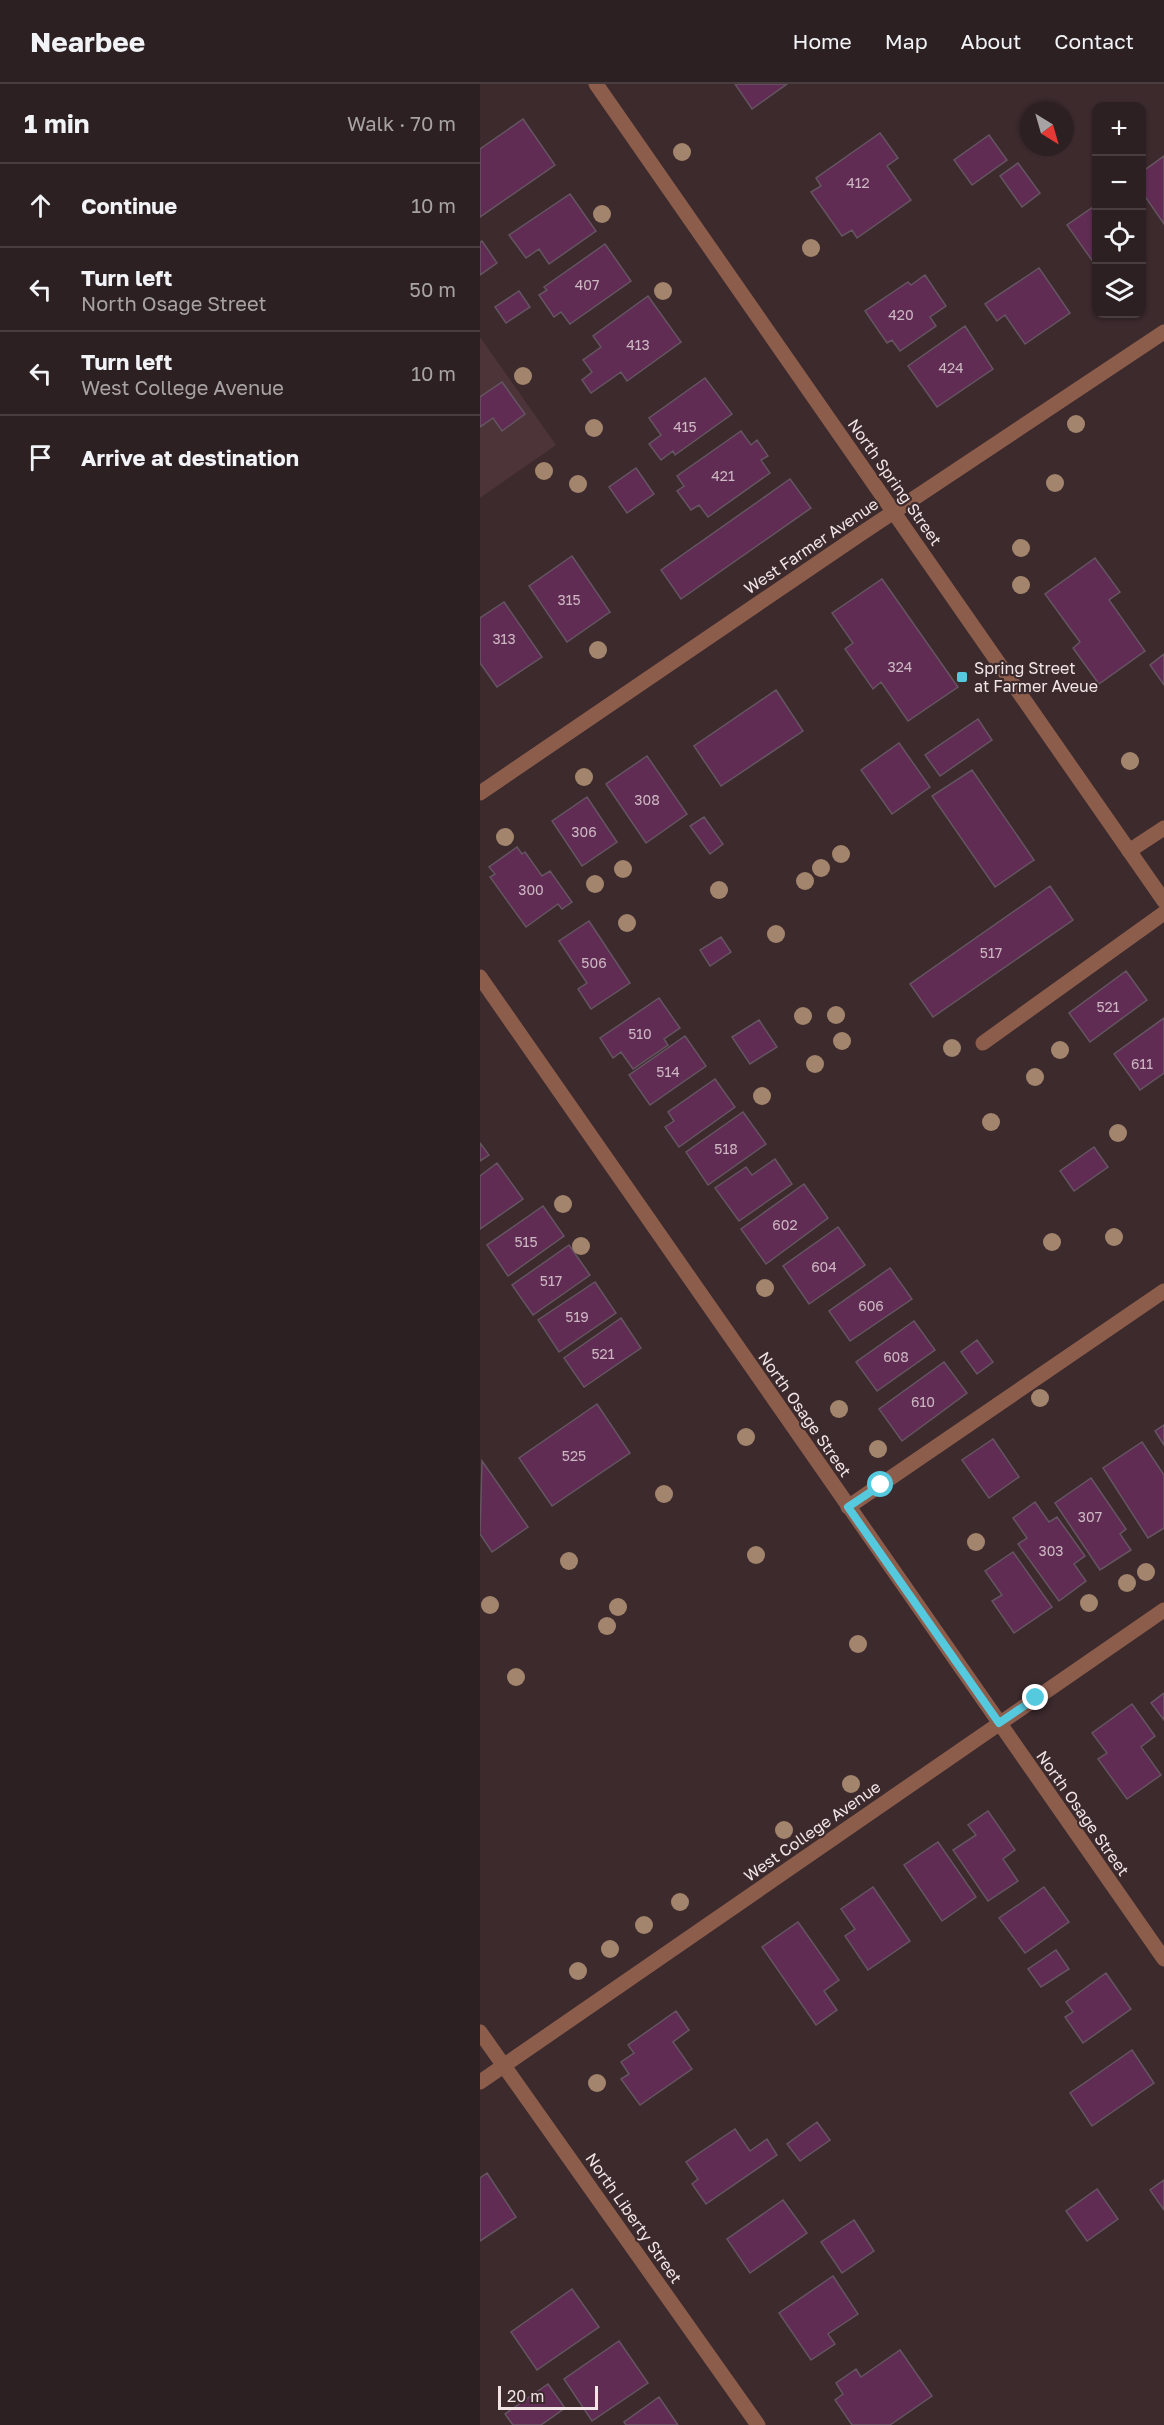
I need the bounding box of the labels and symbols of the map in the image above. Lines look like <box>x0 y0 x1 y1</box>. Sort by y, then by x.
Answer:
north arrow <box>1020 102 1074 156</box>
house number: 412 <box>846 174 870 191</box>
house number: 407 <box>575 276 599 293</box>
house number: 420 <box>888 306 914 323</box>
house number: 413 <box>626 336 650 353</box>
house number: 424 <box>938 359 964 376</box>
street label: North Spring Street <box>844 415 946 549</box>
house number: 415 <box>673 418 697 435</box>
house number: 421 <box>711 467 735 484</box>
street label: West Farmer Avenue <box>740 494 882 598</box>
house number: 315 <box>557 591 581 608</box>
house number: 313 <box>492 630 516 647</box>
house number: 324 <box>888 658 912 675</box>
place label: Spring Street at Farmer Aveue <box>974 658 1098 696</box>
marker: Spring Street at Farmer Aveue <box>955 670 969 684</box>
house number: 308 <box>634 791 660 808</box>
house number: 306 <box>571 823 597 840</box>
house number: 300 <box>518 881 544 898</box>
house number: 517 <box>980 944 1002 961</box>
house number: 506 <box>581 954 607 971</box>
house number: 521 <box>1096 998 1120 1015</box>
house number: 510 <box>628 1025 652 1042</box>
house number: 611 <box>1131 1055 1153 1072</box>
house number: 514 <box>656 1063 680 1080</box>
house number: 518 <box>714 1140 738 1157</box>
house number: 602 <box>772 1216 798 1233</box>
house number: 515 <box>514 1233 538 1250</box>
house number: 604 <box>811 1258 837 1275</box>
house number: 517 <box>540 1272 562 1289</box>
house number: 606 <box>858 1297 884 1314</box>
house number: 519 <box>565 1308 589 1325</box>
house number: 521 <box>591 1345 615 1362</box>
street label: North Osage Street <box>754 1347 856 1481</box>
house number: 608 <box>883 1348 909 1365</box>
house number: 610 <box>911 1393 935 1410</box>
house number: 525 <box>562 1447 586 1464</box>
route start <box>867 1471 893 1497</box>
house number: 307 <box>1078 1508 1102 1525</box>
house number: 303 <box>1038 1542 1064 1559</box>
route end <box>1022 1684 1048 1710</box>
street label: North Osage Street <box>1032 1746 1134 1880</box>
street label: West College Avenue <box>740 1776 884 1886</box>
street label: North Liberty Street <box>581 2149 687 2287</box>
scale bar <box>498 2383 598 2410</box>

